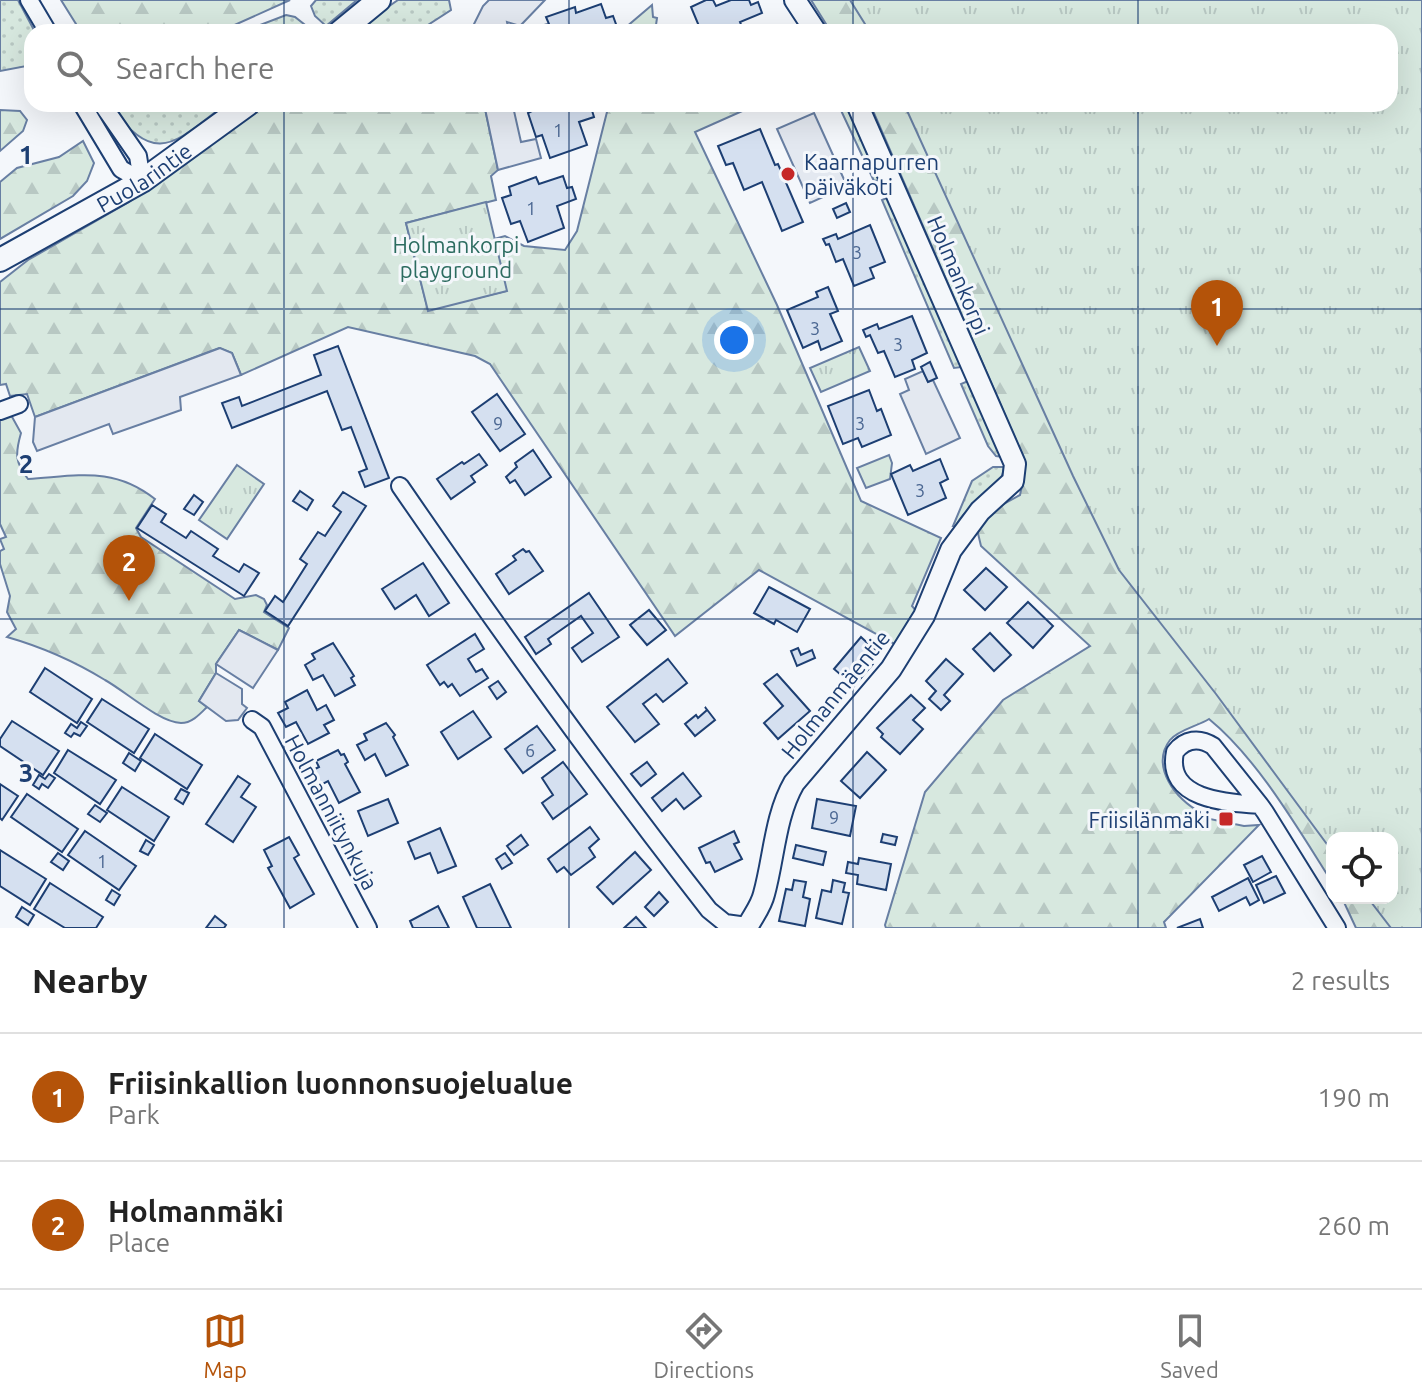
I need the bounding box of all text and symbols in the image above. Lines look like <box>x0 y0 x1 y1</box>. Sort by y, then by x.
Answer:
search box <box>24 24 1398 112</box>
icon: search <box>52 46 96 90</box>
text: Search here <box>116 51 275 85</box>
house number: 1 <box>553 120 563 140</box>
street label: Puolarintie <box>92 137 196 217</box>
text: 1 <box>19 140 33 169</box>
place label: Kaarnapurren päiväkoti <box>804 149 939 199</box>
marker: Kaarnapurren päiväkoti <box>779 165 797 183</box>
house number: 1 <box>526 198 536 218</box>
street label: Holmankorpi <box>923 212 995 338</box>
park label: Holmankorpi playground <box>393 232 519 282</box>
house number: 3 <box>852 242 862 262</box>
pin: 1 <box>1191 280 1243 346</box>
house number: 3 <box>810 318 820 338</box>
your location <box>714 320 754 360</box>
house number: 3 <box>893 334 903 354</box>
house number: 9 <box>493 413 503 433</box>
house number: 3 <box>855 413 865 433</box>
text: 2 <box>19 449 33 478</box>
house number: 3 <box>915 480 925 500</box>
pin: 2 <box>103 535 155 601</box>
street label: Holmanmäentie <box>776 625 894 763</box>
street label: Holmanniitynkuja <box>281 730 383 894</box>
house number: 6 <box>525 740 535 760</box>
text: 3 <box>19 758 33 787</box>
house number: 9 <box>829 807 839 827</box>
place label: Friisilänmäki <box>1088 807 1210 832</box>
marker: Friisilänmäki <box>1217 810 1235 828</box>
map controls <box>1326 832 1398 904</box>
button: locate <box>1326 832 1398 904</box>
house number: 1 <box>97 851 107 871</box>
text: Nearby <box>32 961 147 999</box>
text: 2 results <box>1291 966 1390 995</box>
text: Friisinkallion luonnonsuojelualue <box>108 1066 573 1100</box>
text: 1 <box>51 1083 65 1112</box>
text: 190 m <box>1318 1083 1390 1112</box>
text: Park <box>108 1100 160 1129</box>
text: Holmanmäki <box>108 1194 284 1228</box>
text: 2 <box>51 1211 65 1240</box>
text: 260 m <box>1318 1211 1390 1240</box>
text: Place <box>108 1228 170 1257</box>
tab: Map <box>203 1309 247 1382</box>
tab: Directions <box>653 1309 754 1382</box>
tab: Saved <box>1160 1309 1219 1382</box>

